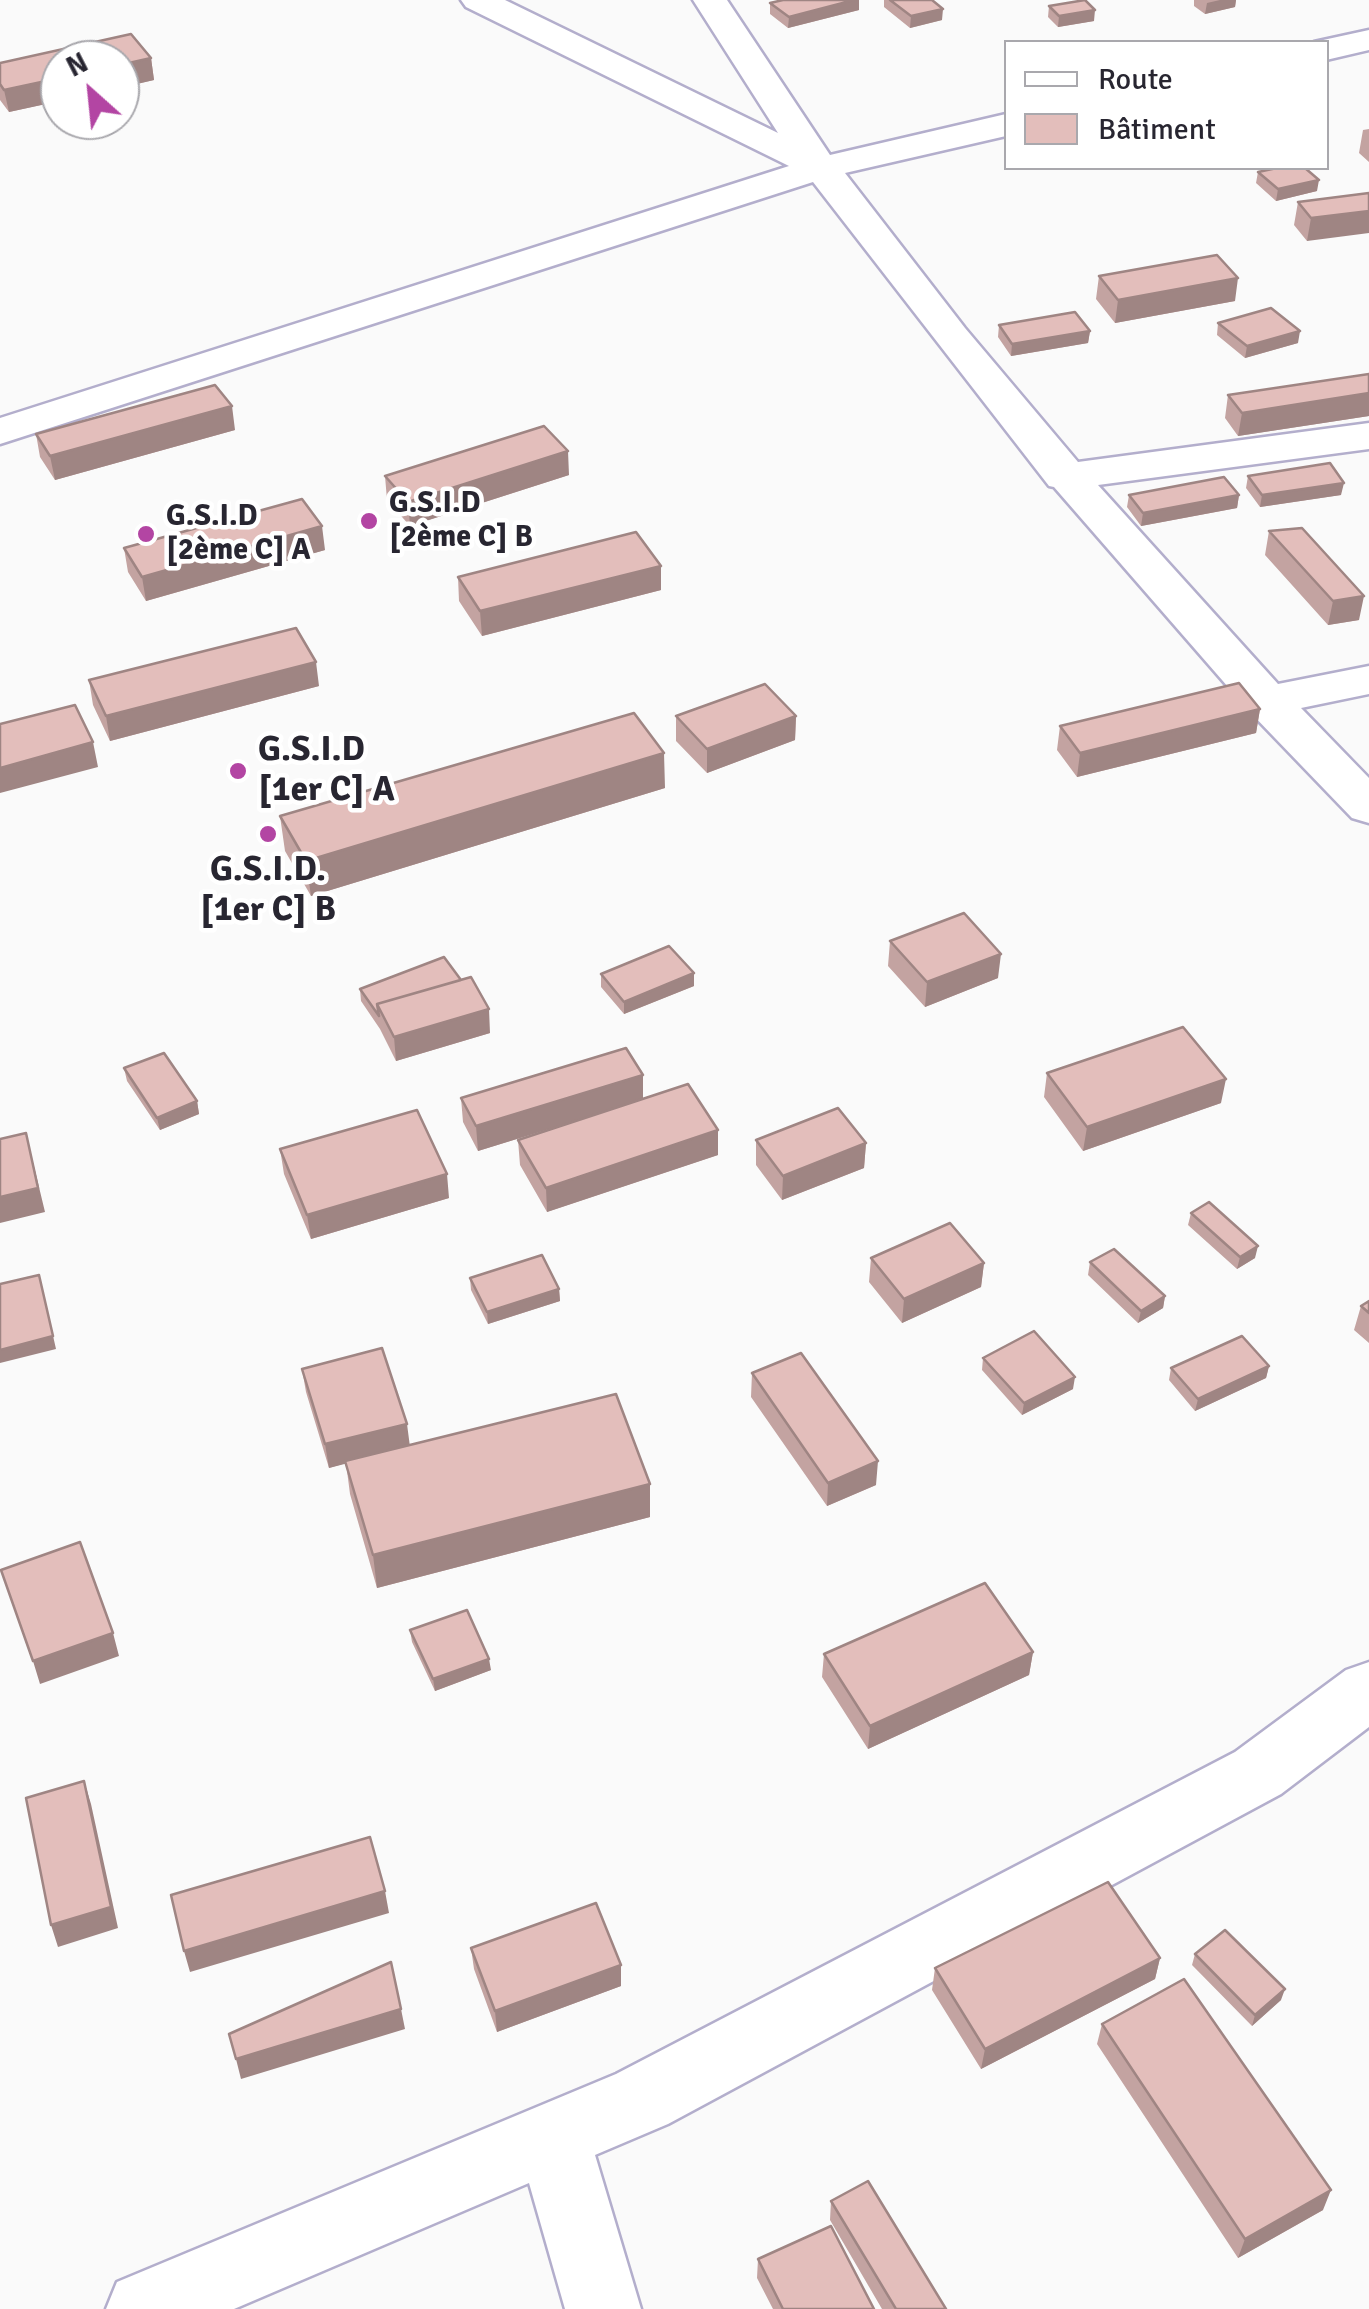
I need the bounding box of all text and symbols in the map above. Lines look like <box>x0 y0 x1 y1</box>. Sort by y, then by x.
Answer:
north arrow <box>40 40 140 140</box>
legend <box>1004 40 1329 170</box>
text: N <box>61 45 94 85</box>
text: Route <box>1098 61 1173 98</box>
text: Bâtiment <box>1098 111 1216 148</box>
place label: G.S.I.D [2ème C] B <box>389 486 533 556</box>
place label: G.S.I.D [2ème C] A <box>166 499 311 570</box>
marker: G.S.I.D [2ème C] B <box>358 510 380 532</box>
marker: G.S.I.D [2ème C] A <box>135 523 157 545</box>
place label: G.S.I.D [1er C] A <box>258 730 395 812</box>
marker: G.S.I.D [1er C] A <box>227 760 249 782</box>
marker: G.S.I.D. [1er C] B <box>257 823 279 845</box>
place label: G.S.I.D. [1er C] B <box>200 850 336 932</box>

